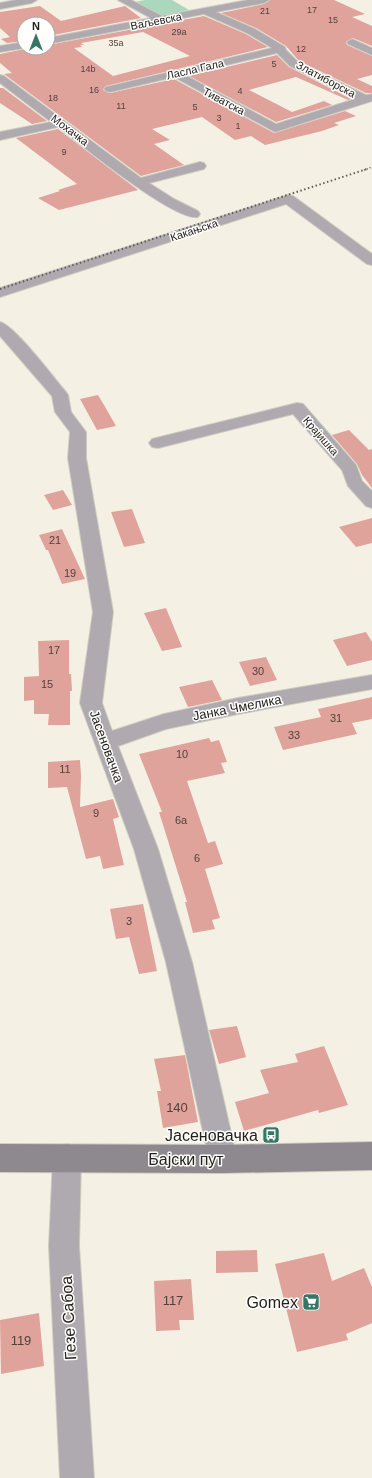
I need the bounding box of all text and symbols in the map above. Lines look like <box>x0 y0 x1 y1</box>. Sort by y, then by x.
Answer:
house number: 17 <box>307 5 317 15</box>
house number: 21 <box>260 6 270 16</box>
street label: Ваљевска <box>129 10 183 32</box>
house number: 15 <box>328 15 338 25</box>
north arrow <box>16 16 56 56</box>
text: N <box>32 20 40 32</box>
house number: 29a <box>171 27 187 37</box>
house number: 35a <box>108 38 124 48</box>
house number: 12 <box>296 44 306 54</box>
street label: Ласла Гала <box>165 56 226 81</box>
street label: Златиборска <box>294 58 358 100</box>
house number: 5 <box>271 59 277 69</box>
house number: 14b <box>80 64 96 74</box>
house number: 16 <box>89 85 99 95</box>
street label: Тиватска <box>201 85 248 117</box>
house number: 4 <box>237 86 243 96</box>
house number: 18 <box>48 93 58 103</box>
house number: 11 <box>116 101 126 111</box>
house number: 5 <box>192 102 198 112</box>
street label: Мохачка <box>49 112 92 148</box>
house number: 3 <box>216 113 222 123</box>
house number: 1 <box>235 121 241 131</box>
house number: 9 <box>61 147 67 157</box>
street label: Какањска <box>169 216 220 243</box>
street label: Крајишка <box>301 414 342 458</box>
house number: 21 <box>49 534 61 546</box>
house number: 19 <box>64 567 76 579</box>
house number: 17 <box>48 644 60 656</box>
house number: 30 <box>252 665 264 677</box>
house number: 15 <box>41 678 53 690</box>
street label: Јанка Чмелика <box>191 691 284 723</box>
street label: Јасеновачка <box>87 708 127 785</box>
house number: 31 <box>330 712 342 724</box>
house number: 33 <box>288 729 300 741</box>
house number: 10 <box>176 748 188 760</box>
house number: 11 <box>59 763 71 775</box>
house number: 9 <box>93 807 99 819</box>
house number: 6a <box>175 814 188 826</box>
house number: 6 <box>194 852 200 864</box>
house number: 3 <box>126 915 132 927</box>
house number: 140 <box>166 1100 188 1115</box>
bus stop icon: Јасеновачка <box>261 1125 281 1145</box>
place label: Јасеновачка <box>165 1127 258 1144</box>
street label: Бајски пут <box>148 1151 224 1168</box>
street label: Гезе Сабоа <box>58 1275 79 1360</box>
supermarket icon: Gomex <box>301 1292 321 1312</box>
house number: 117 <box>163 1293 183 1308</box>
place label: Gomex <box>246 1294 298 1311</box>
house number: 119 <box>11 1333 31 1348</box>

